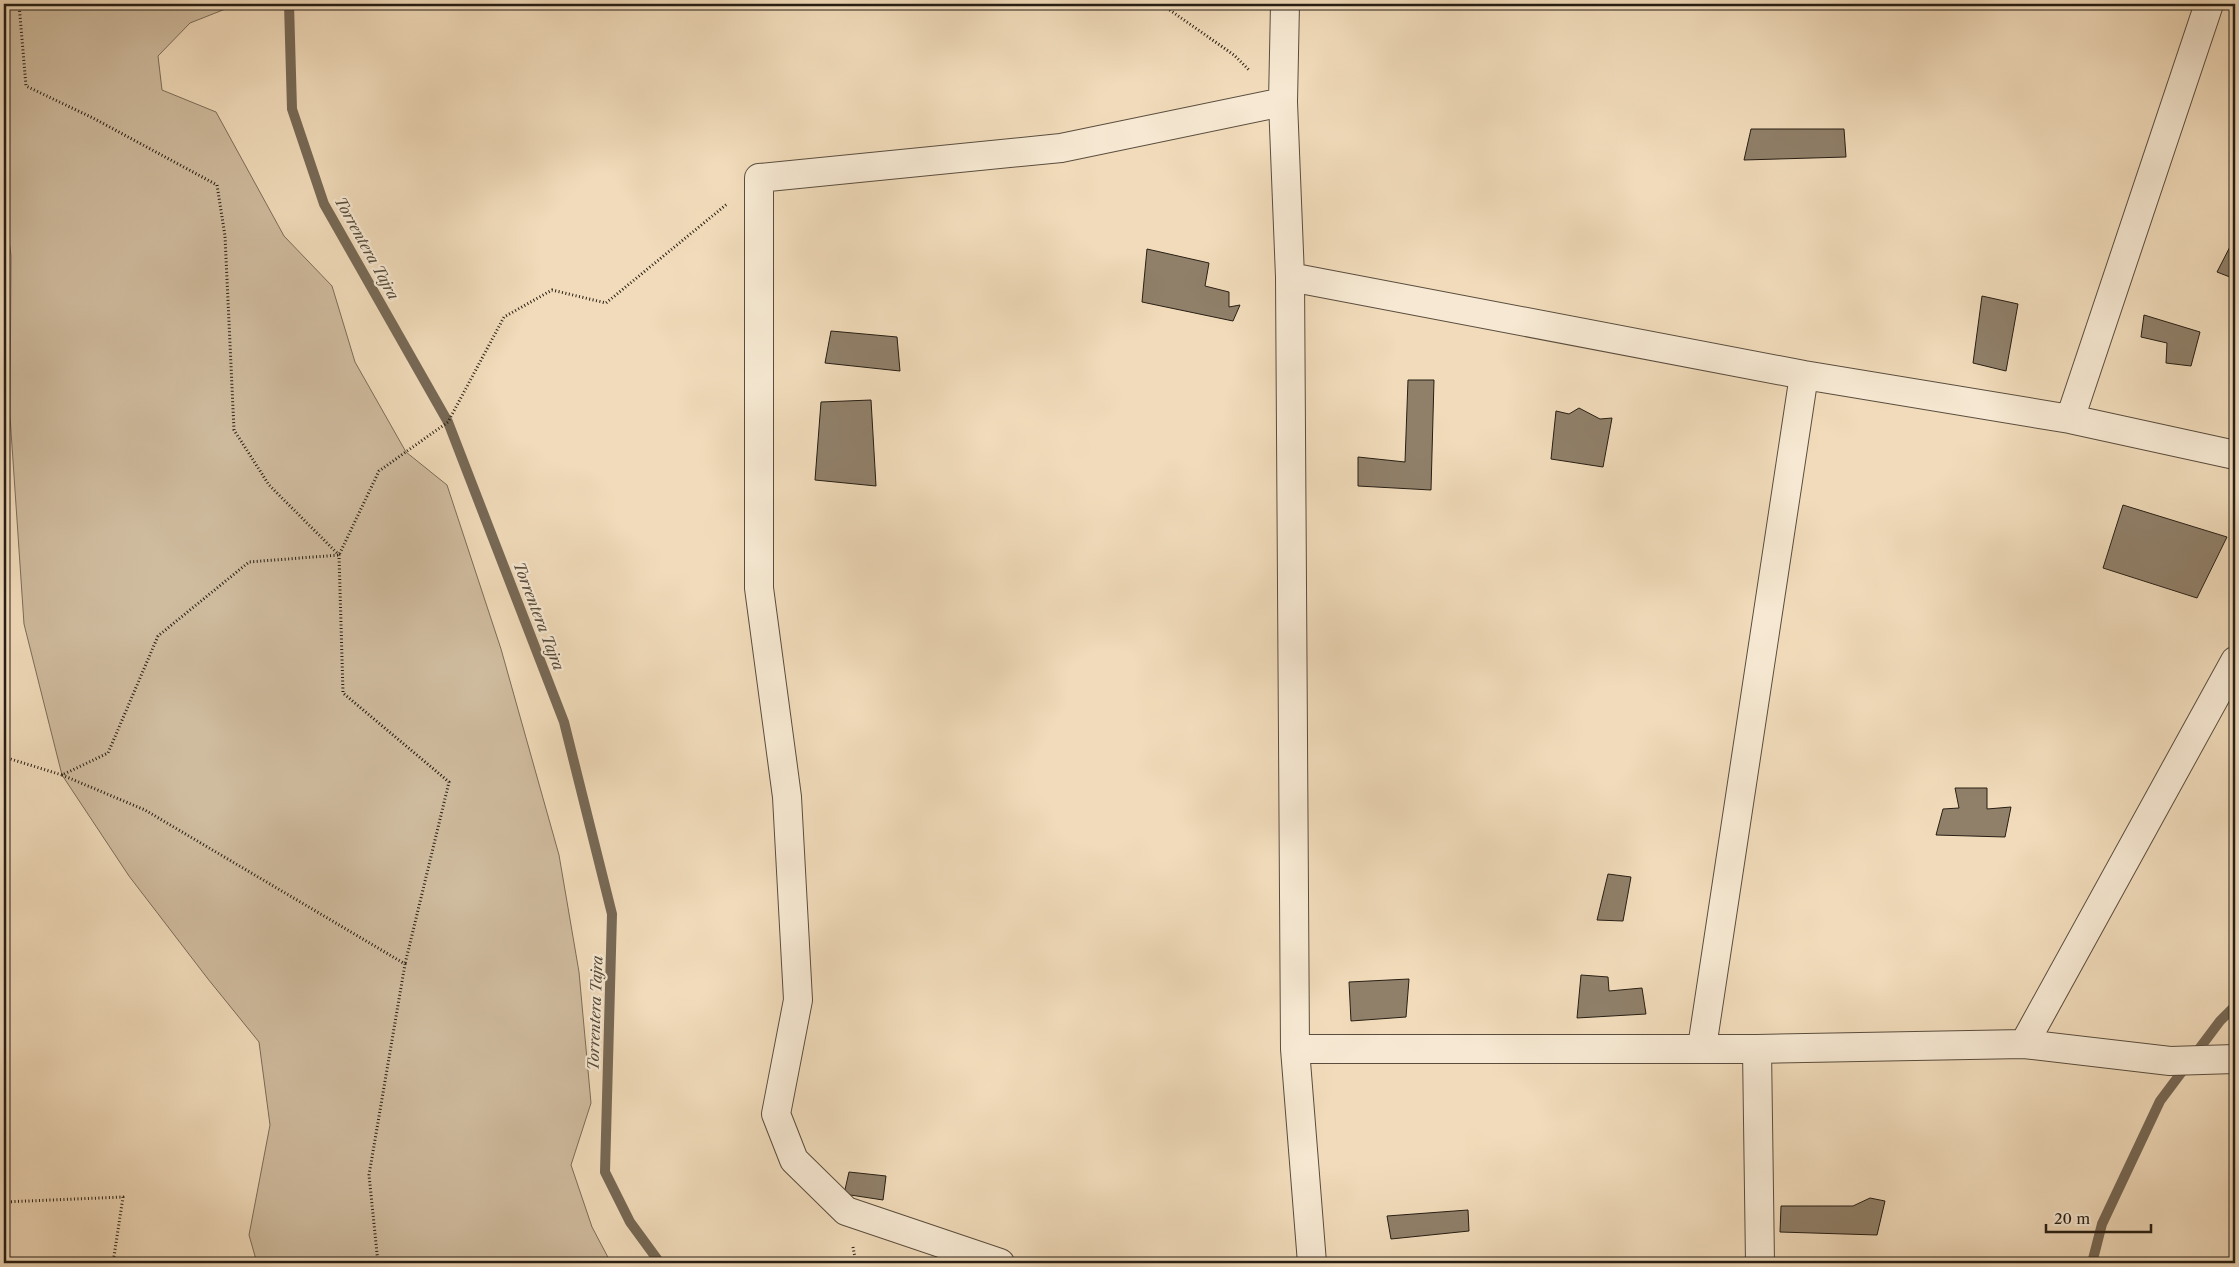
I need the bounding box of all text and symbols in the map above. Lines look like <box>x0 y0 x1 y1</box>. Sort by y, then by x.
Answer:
water label: Torrentera Tajra <box>331 193 403 303</box>
water label: Torrentera Tajra <box>510 559 568 673</box>
water label: Torrentera Tajra <box>583 955 607 1071</box>
scale bar <box>2046 1202 2152 1234</box>
text: 20 m <box>2054 1209 2090 1228</box>

